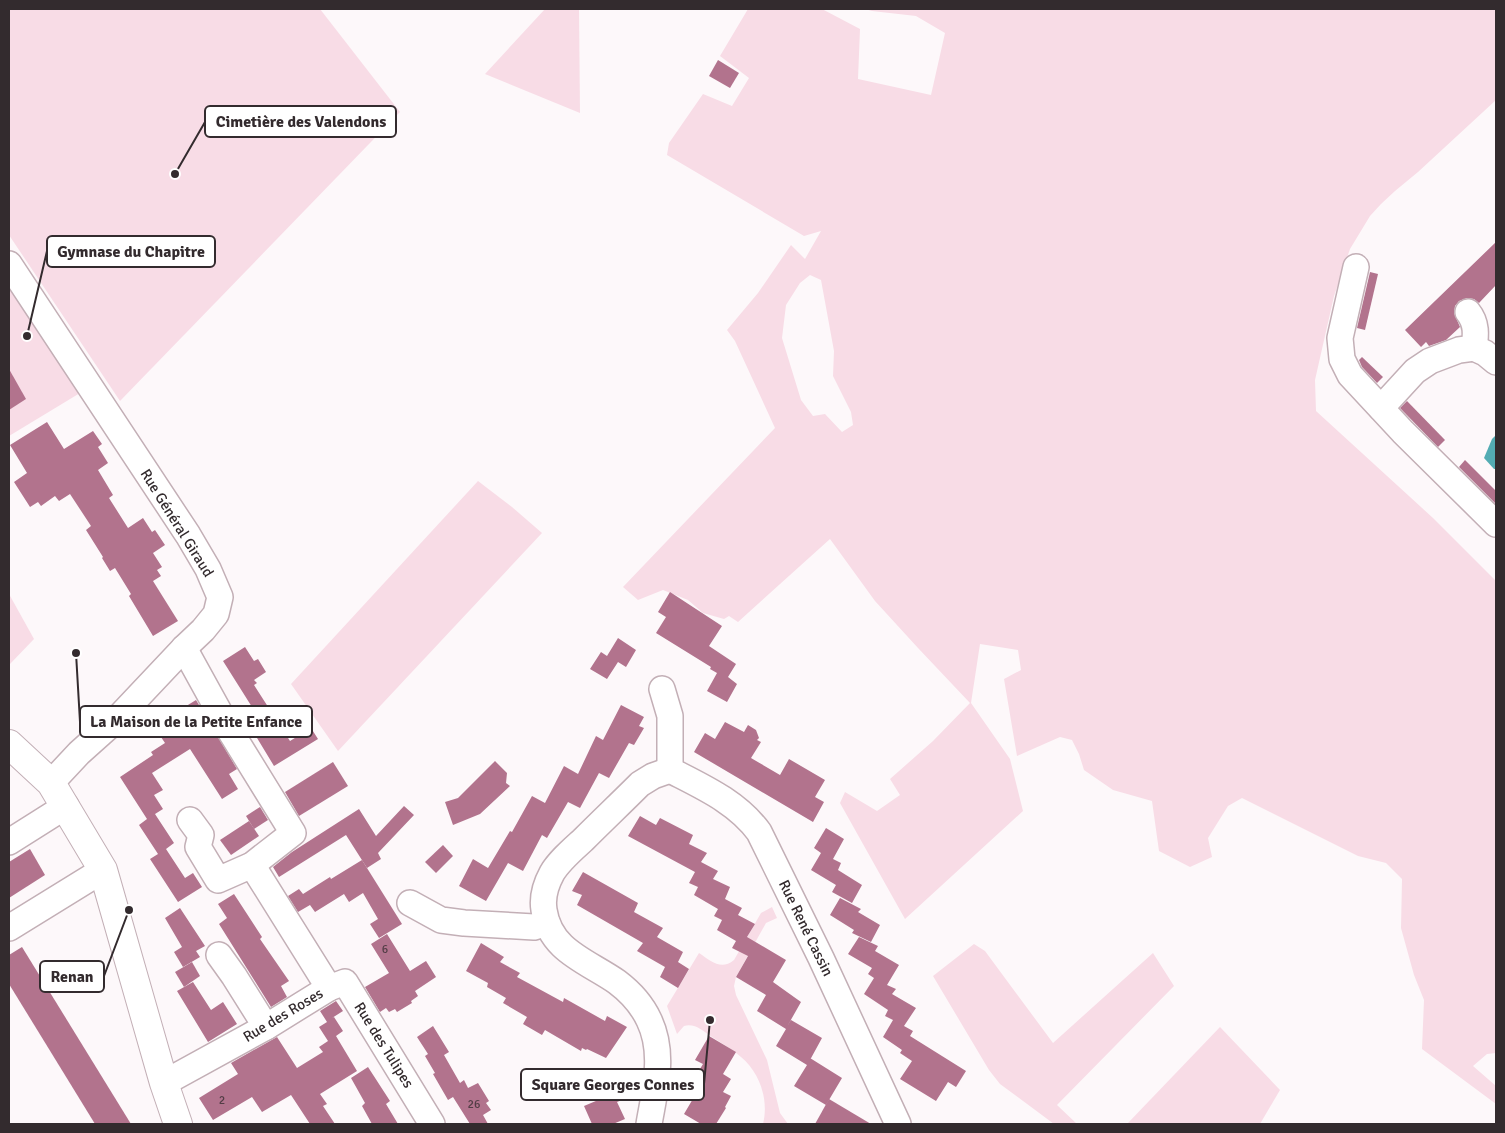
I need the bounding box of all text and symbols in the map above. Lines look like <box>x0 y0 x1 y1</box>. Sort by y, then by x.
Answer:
callout: Cimetière des Valendons <box>205 106 396 137</box>
text: Cimetière des Valendons <box>216 112 386 132</box>
callout: Gymnase du Chapitre <box>47 236 215 267</box>
text: Gymnase du Chapitre <box>57 242 205 262</box>
street label: Rue Général Giraud <box>136 466 218 580</box>
callout: La Maison de la Petite Enfance <box>80 706 312 737</box>
text: La Maison de la Petite Enfance <box>90 712 302 732</box>
street label: Rue René Cassin <box>775 877 837 979</box>
house number: 6 <box>382 942 388 957</box>
callout: Renan <box>40 961 104 992</box>
text: Renan <box>50 967 94 987</box>
street label: Rue des Roses <box>240 984 327 1046</box>
street label: Rue des Tulipes <box>350 999 418 1092</box>
callout: Square Georges Connes <box>521 1069 704 1100</box>
text: Square Georges Connes <box>532 1075 694 1095</box>
house number: 2 <box>219 1093 225 1108</box>
house number: 26 <box>468 1097 480 1112</box>

